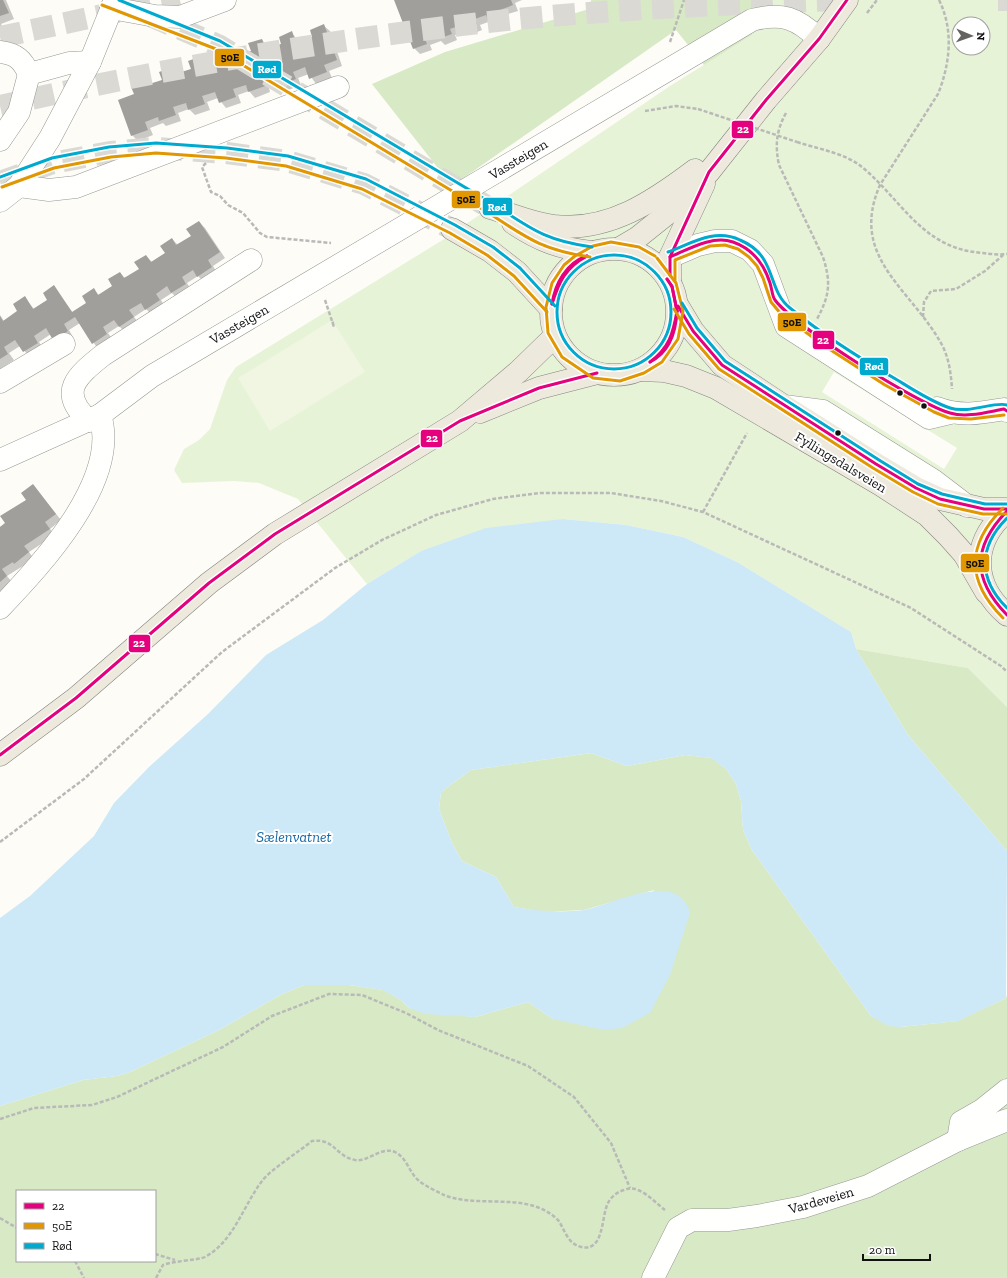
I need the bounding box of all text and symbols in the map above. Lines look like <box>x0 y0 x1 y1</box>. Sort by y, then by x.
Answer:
north arrow <box>951 16 991 56</box>
text: N <box>974 32 987 41</box>
line badge: 50E <box>214 48 245 67</box>
text: 50E <box>221 51 240 64</box>
line badge: Rød <box>252 60 282 79</box>
text: Rød <box>258 63 277 76</box>
line badge: 22 <box>731 120 754 139</box>
text: 22 <box>737 123 749 136</box>
street label: Vassteigen <box>485 135 551 184</box>
line badge: 50E <box>451 190 481 209</box>
text: 50E <box>457 193 476 206</box>
line badge: Rød <box>482 197 513 216</box>
text: Rød <box>488 201 507 214</box>
street label: Vassteigen <box>206 301 272 349</box>
line badge: 50E <box>777 312 807 332</box>
text: 50E <box>783 316 802 329</box>
line badge: 22 <box>812 330 835 350</box>
text: 22 <box>817 334 829 347</box>
line badge: Rød <box>859 357 889 376</box>
text: Rød <box>865 360 884 373</box>
unlabelled marker <box>895 388 905 398</box>
unlabelled marker <box>919 401 929 411</box>
street label: Fyllingsdalsveien <box>792 428 890 497</box>
unlabelled marker <box>833 428 843 438</box>
line badge: 22 <box>420 429 443 448</box>
text: 22 <box>426 432 438 445</box>
line badge: 50E <box>960 553 990 573</box>
text: 50E <box>966 557 985 570</box>
line badge: 22 <box>128 634 151 653</box>
text: 22 <box>133 637 145 650</box>
water label: Sælenvatnet <box>256 828 332 846</box>
street label: Vardeveien <box>786 1183 856 1218</box>
legend <box>16 1190 156 1262</box>
text: 22 <box>52 1199 64 1213</box>
text: 50E <box>52 1219 72 1233</box>
scale bar <box>863 1236 930 1262</box>
text: Rød <box>52 1239 72 1253</box>
text: 20 m <box>869 1243 896 1257</box>

